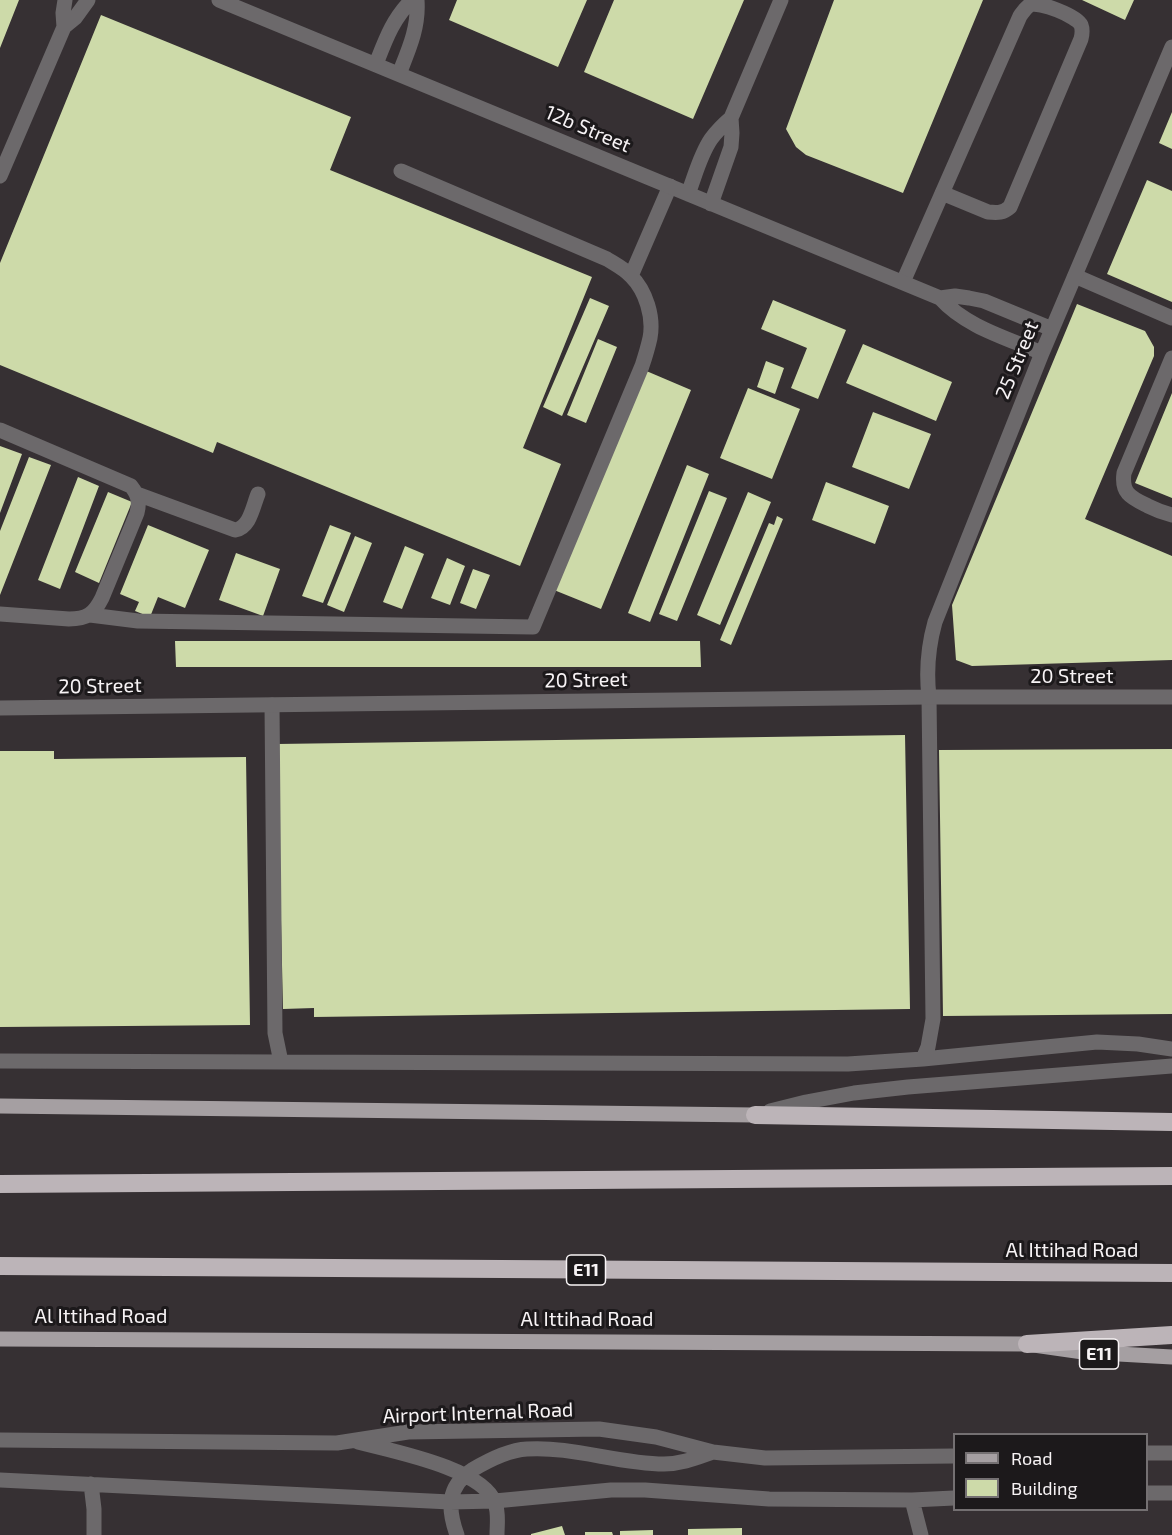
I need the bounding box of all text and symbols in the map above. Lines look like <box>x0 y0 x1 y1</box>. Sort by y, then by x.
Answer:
street label: 12b Street <box>542 100 634 158</box>
street label: 25 Street <box>991 317 1043 403</box>
street label: 20 Street <box>1030 664 1114 688</box>
street label: 20 Street <box>544 667 628 693</box>
street label: 20 Street <box>58 673 142 699</box>
street label: Al Ittihad Road <box>1006 1238 1138 1262</box>
road number: E11 <box>566 1255 606 1285</box>
street label: Al Ittihad Road <box>35 1304 167 1328</box>
street label: Al Ittihad Road <box>521 1307 653 1331</box>
road number: E11 <box>1080 1339 1118 1369</box>
street label: Airport Internal Road <box>382 1398 574 1428</box>
legend <box>953 1433 1148 1511</box>
text: Road <box>1011 1447 1052 1469</box>
text: Building <box>1011 1477 1078 1499</box>

